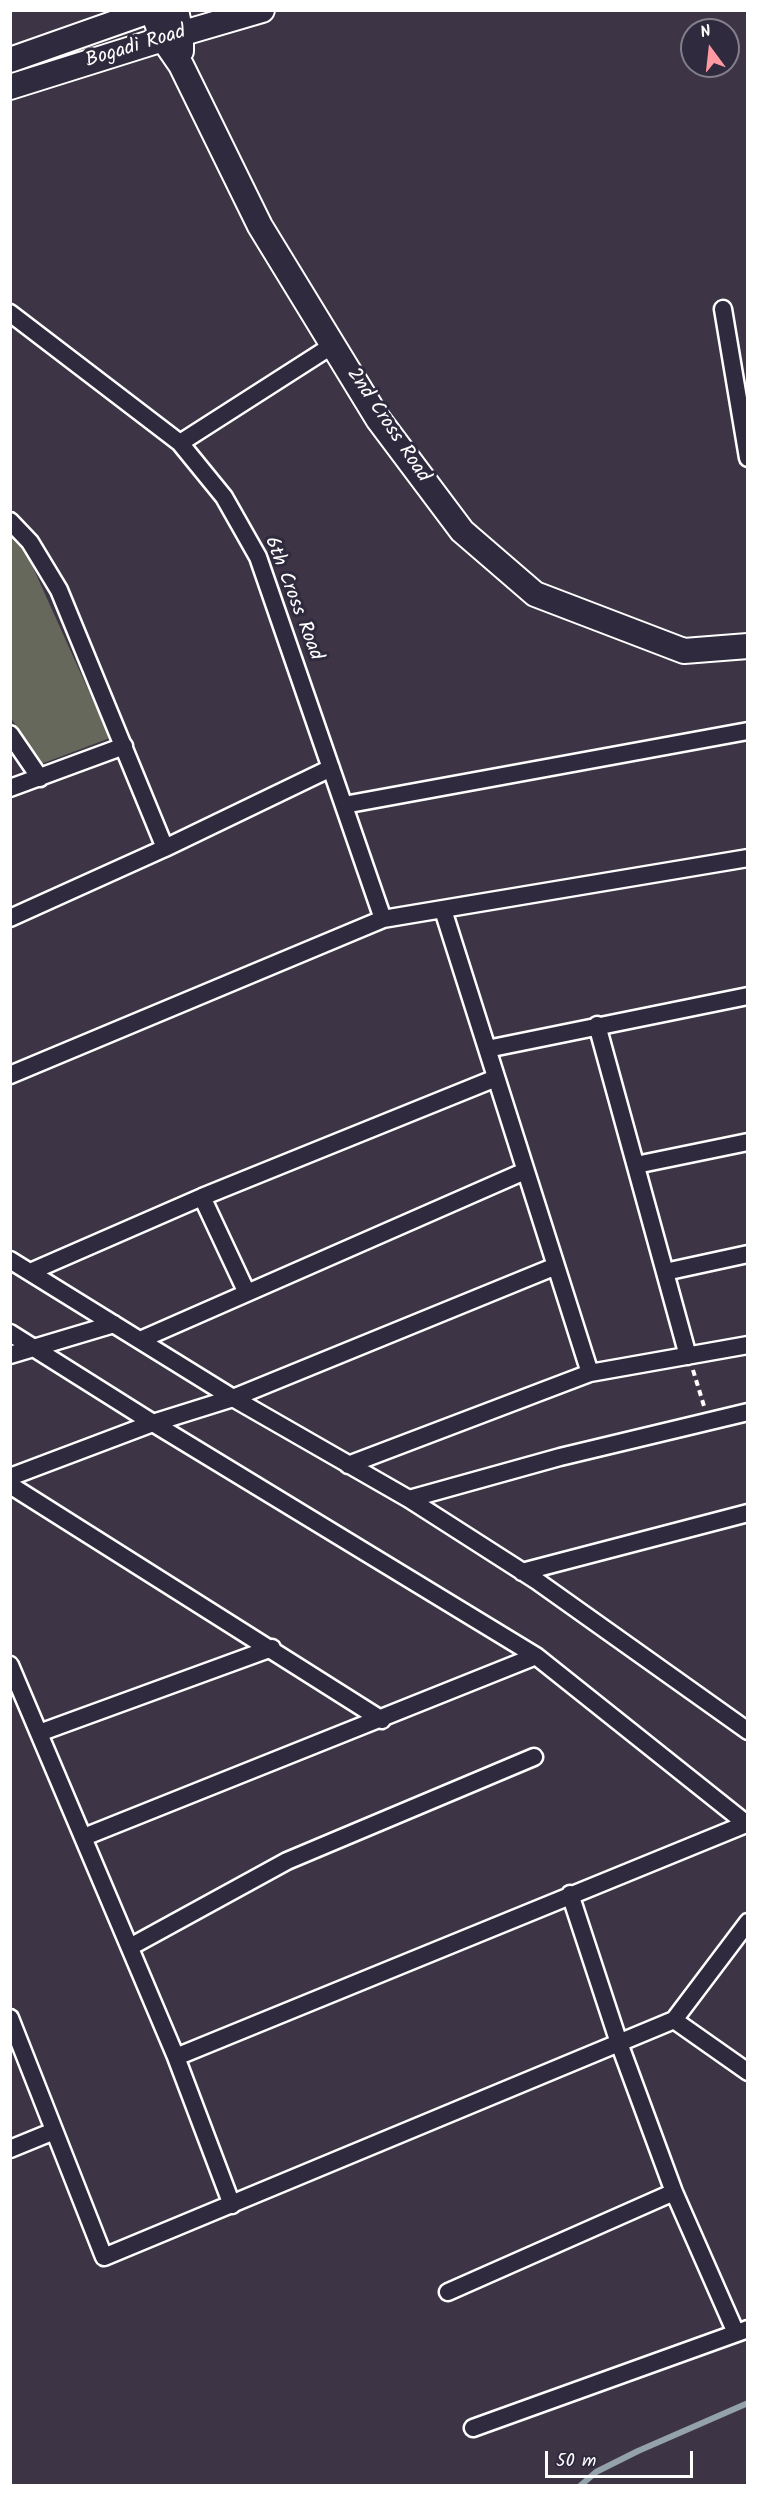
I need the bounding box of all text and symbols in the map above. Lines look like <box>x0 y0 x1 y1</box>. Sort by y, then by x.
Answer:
north arrow <box>680 18 740 78</box>
text: N <box>698 19 714 45</box>
street label: Bogadi Road <box>83 21 189 75</box>
street label: 2nd Cross Road <box>340 364 434 488</box>
street label: 6th Cross Road <box>257 534 327 664</box>
scale bar <box>548 2439 696 2477</box>
text: 50 m <box>556 2447 596 2476</box>

